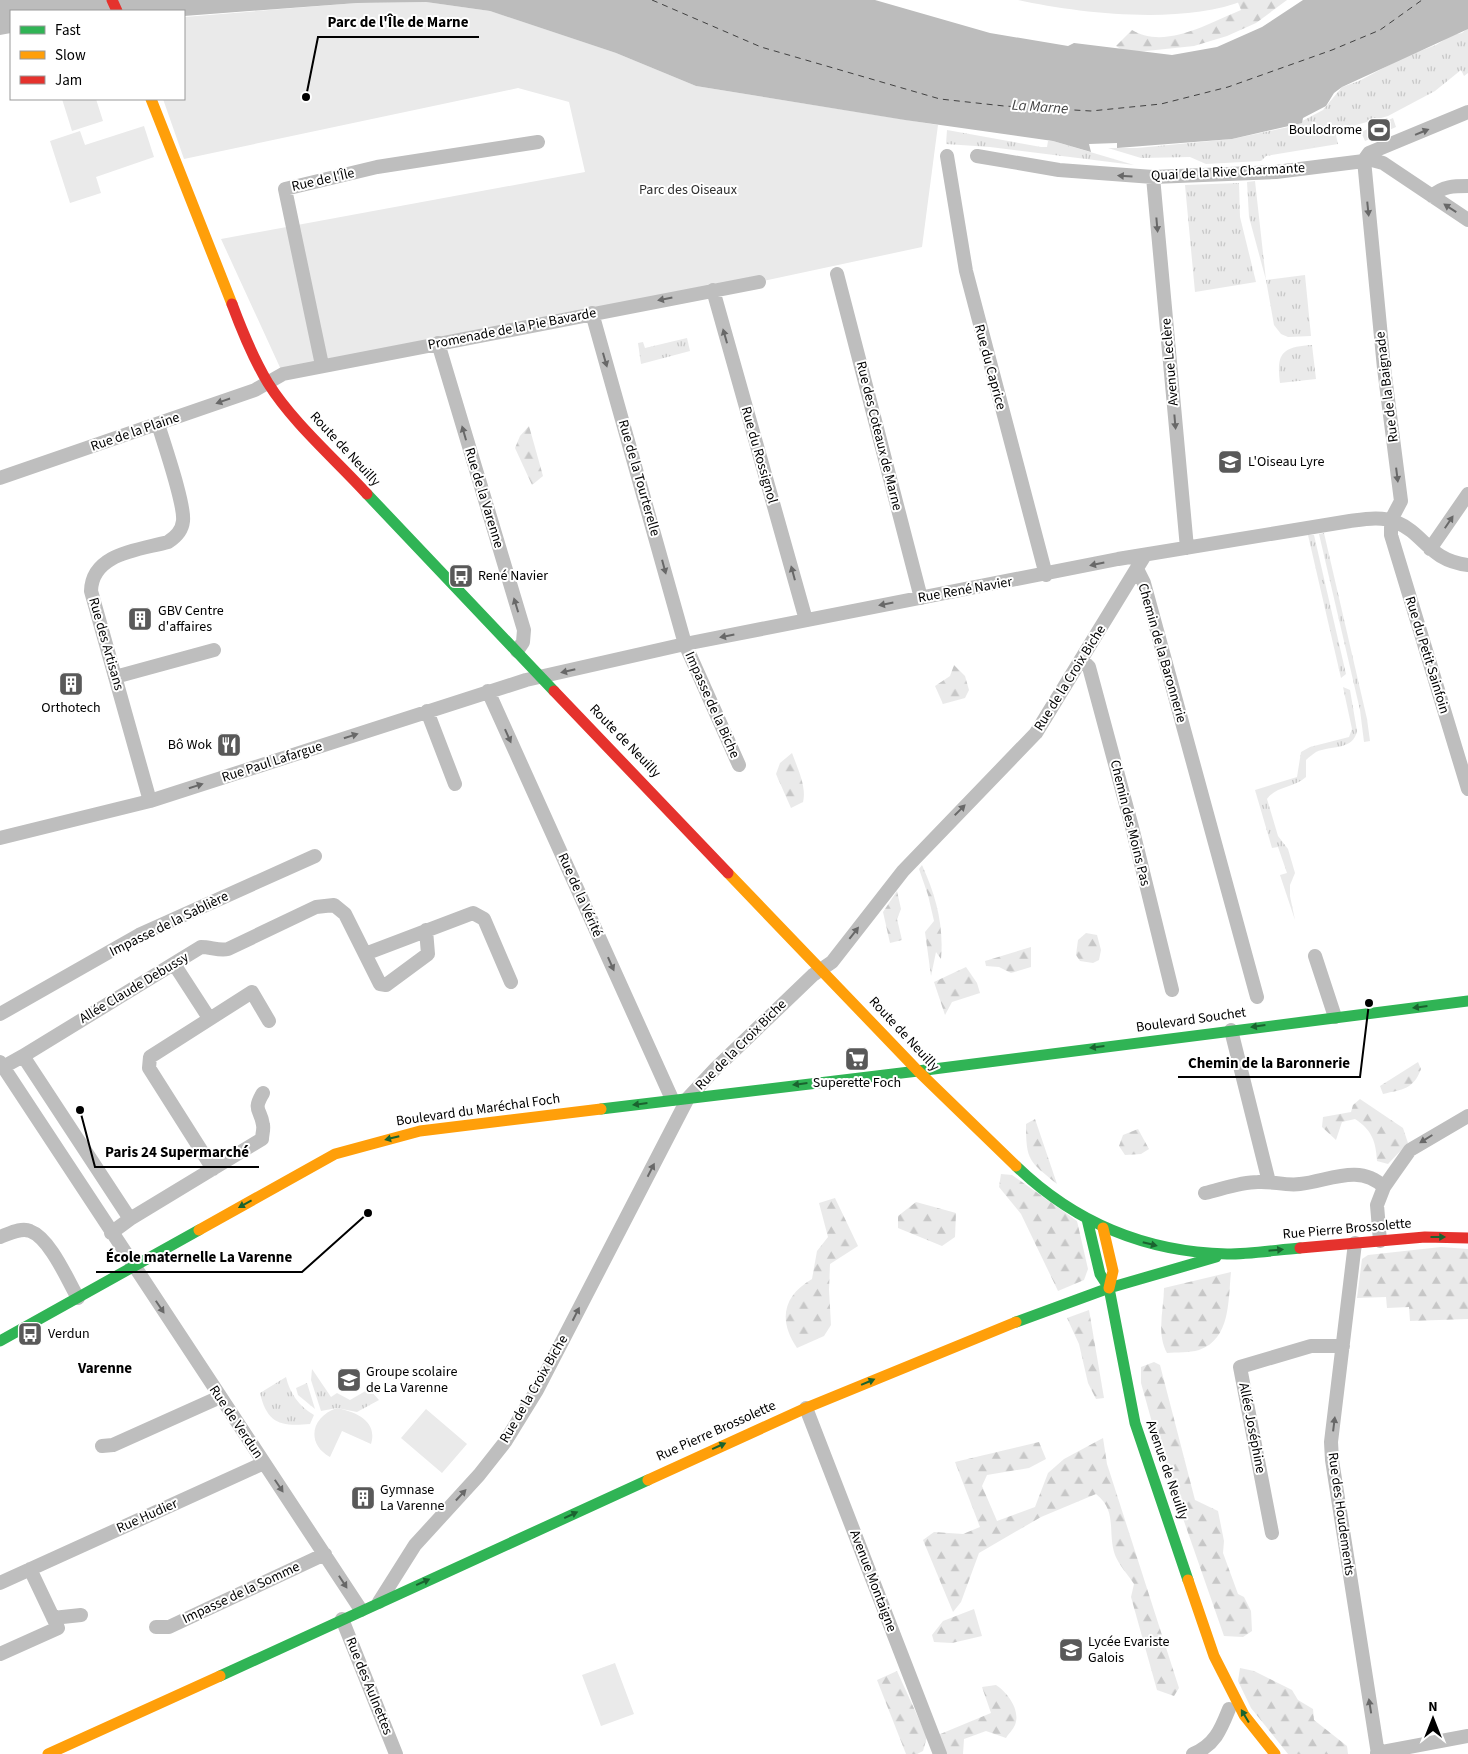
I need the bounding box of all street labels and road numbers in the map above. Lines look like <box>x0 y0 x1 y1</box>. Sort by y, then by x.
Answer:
street label: Quai de la Rive Charmante <box>1151 158 1306 186</box>
street label: Rue de l'Île <box>290 163 357 197</box>
street label: Promenade de la Pie Bavarde <box>426 303 598 355</box>
street label: Avenue Leclère <box>1156 317 1184 407</box>
street label: Rue du Caprice <box>969 322 1011 412</box>
street label: Rue de la Baignade <box>1370 330 1404 444</box>
street label: Rue des Coteaux de Marne <box>851 359 907 513</box>
street label: Rue du Rossignol <box>736 404 783 506</box>
street label: Rue de la Plaine <box>88 407 182 457</box>
street label: Route de Neuilly <box>305 407 385 491</box>
street label: Rue de la Tourterelle <box>613 418 665 539</box>
street label: Rue de la Varenne <box>459 445 509 551</box>
street label: Rue René Navier <box>916 572 1014 608</box>
street label: Chemin de la Baronnerie <box>1133 581 1191 725</box>
street label: Rue du Petit Sainfoin <box>1400 594 1454 716</box>
street label: Rue des Artisans <box>83 595 129 693</box>
street label: Rue de la Croix Biche <box>1029 621 1111 735</box>
street label: Impasse de la Biche <box>679 648 745 762</box>
street label: Route de Neuilly <box>585 700 666 783</box>
street label: Rue Paul Lafargue <box>219 736 325 788</box>
street label: Chemin des Moins Pas <box>1105 758 1155 888</box>
street label: Rue de la Vérité <box>553 850 607 940</box>
street label: Impasse de la Sablière <box>106 886 232 962</box>
street label: Allée Claude Debussy <box>76 947 193 1029</box>
street label: Route de Neuilly <box>864 992 944 1076</box>
street label: Rue de la Croix Biche <box>691 995 791 1095</box>
street label: Boulevard Souchet <box>1135 1002 1248 1038</box>
street label: Boulevard du Maréchal Foch <box>395 1089 561 1131</box>
street label: Rue Pierre Brossolette <box>1282 1213 1412 1245</box>
street label: Rue de la Croix Biche <box>495 1331 573 1447</box>
street label: Rue de Verdun <box>204 1381 268 1463</box>
street label: Allée Joséphine <box>1233 1381 1271 1475</box>
street label: Rue Pierre Brossolette <box>653 1396 779 1466</box>
street label: Avenue de Neuilly <box>1141 1417 1194 1523</box>
street label: Rue des Houdements <box>1322 1451 1360 1577</box>
street label: Rue Hudier <box>113 1494 181 1538</box>
street label: Avenue Montaigne <box>844 1527 902 1635</box>
street label: Impasse de la Somme <box>179 1557 303 1629</box>
street label: Rue des Aulnettes <box>340 1634 398 1738</box>

